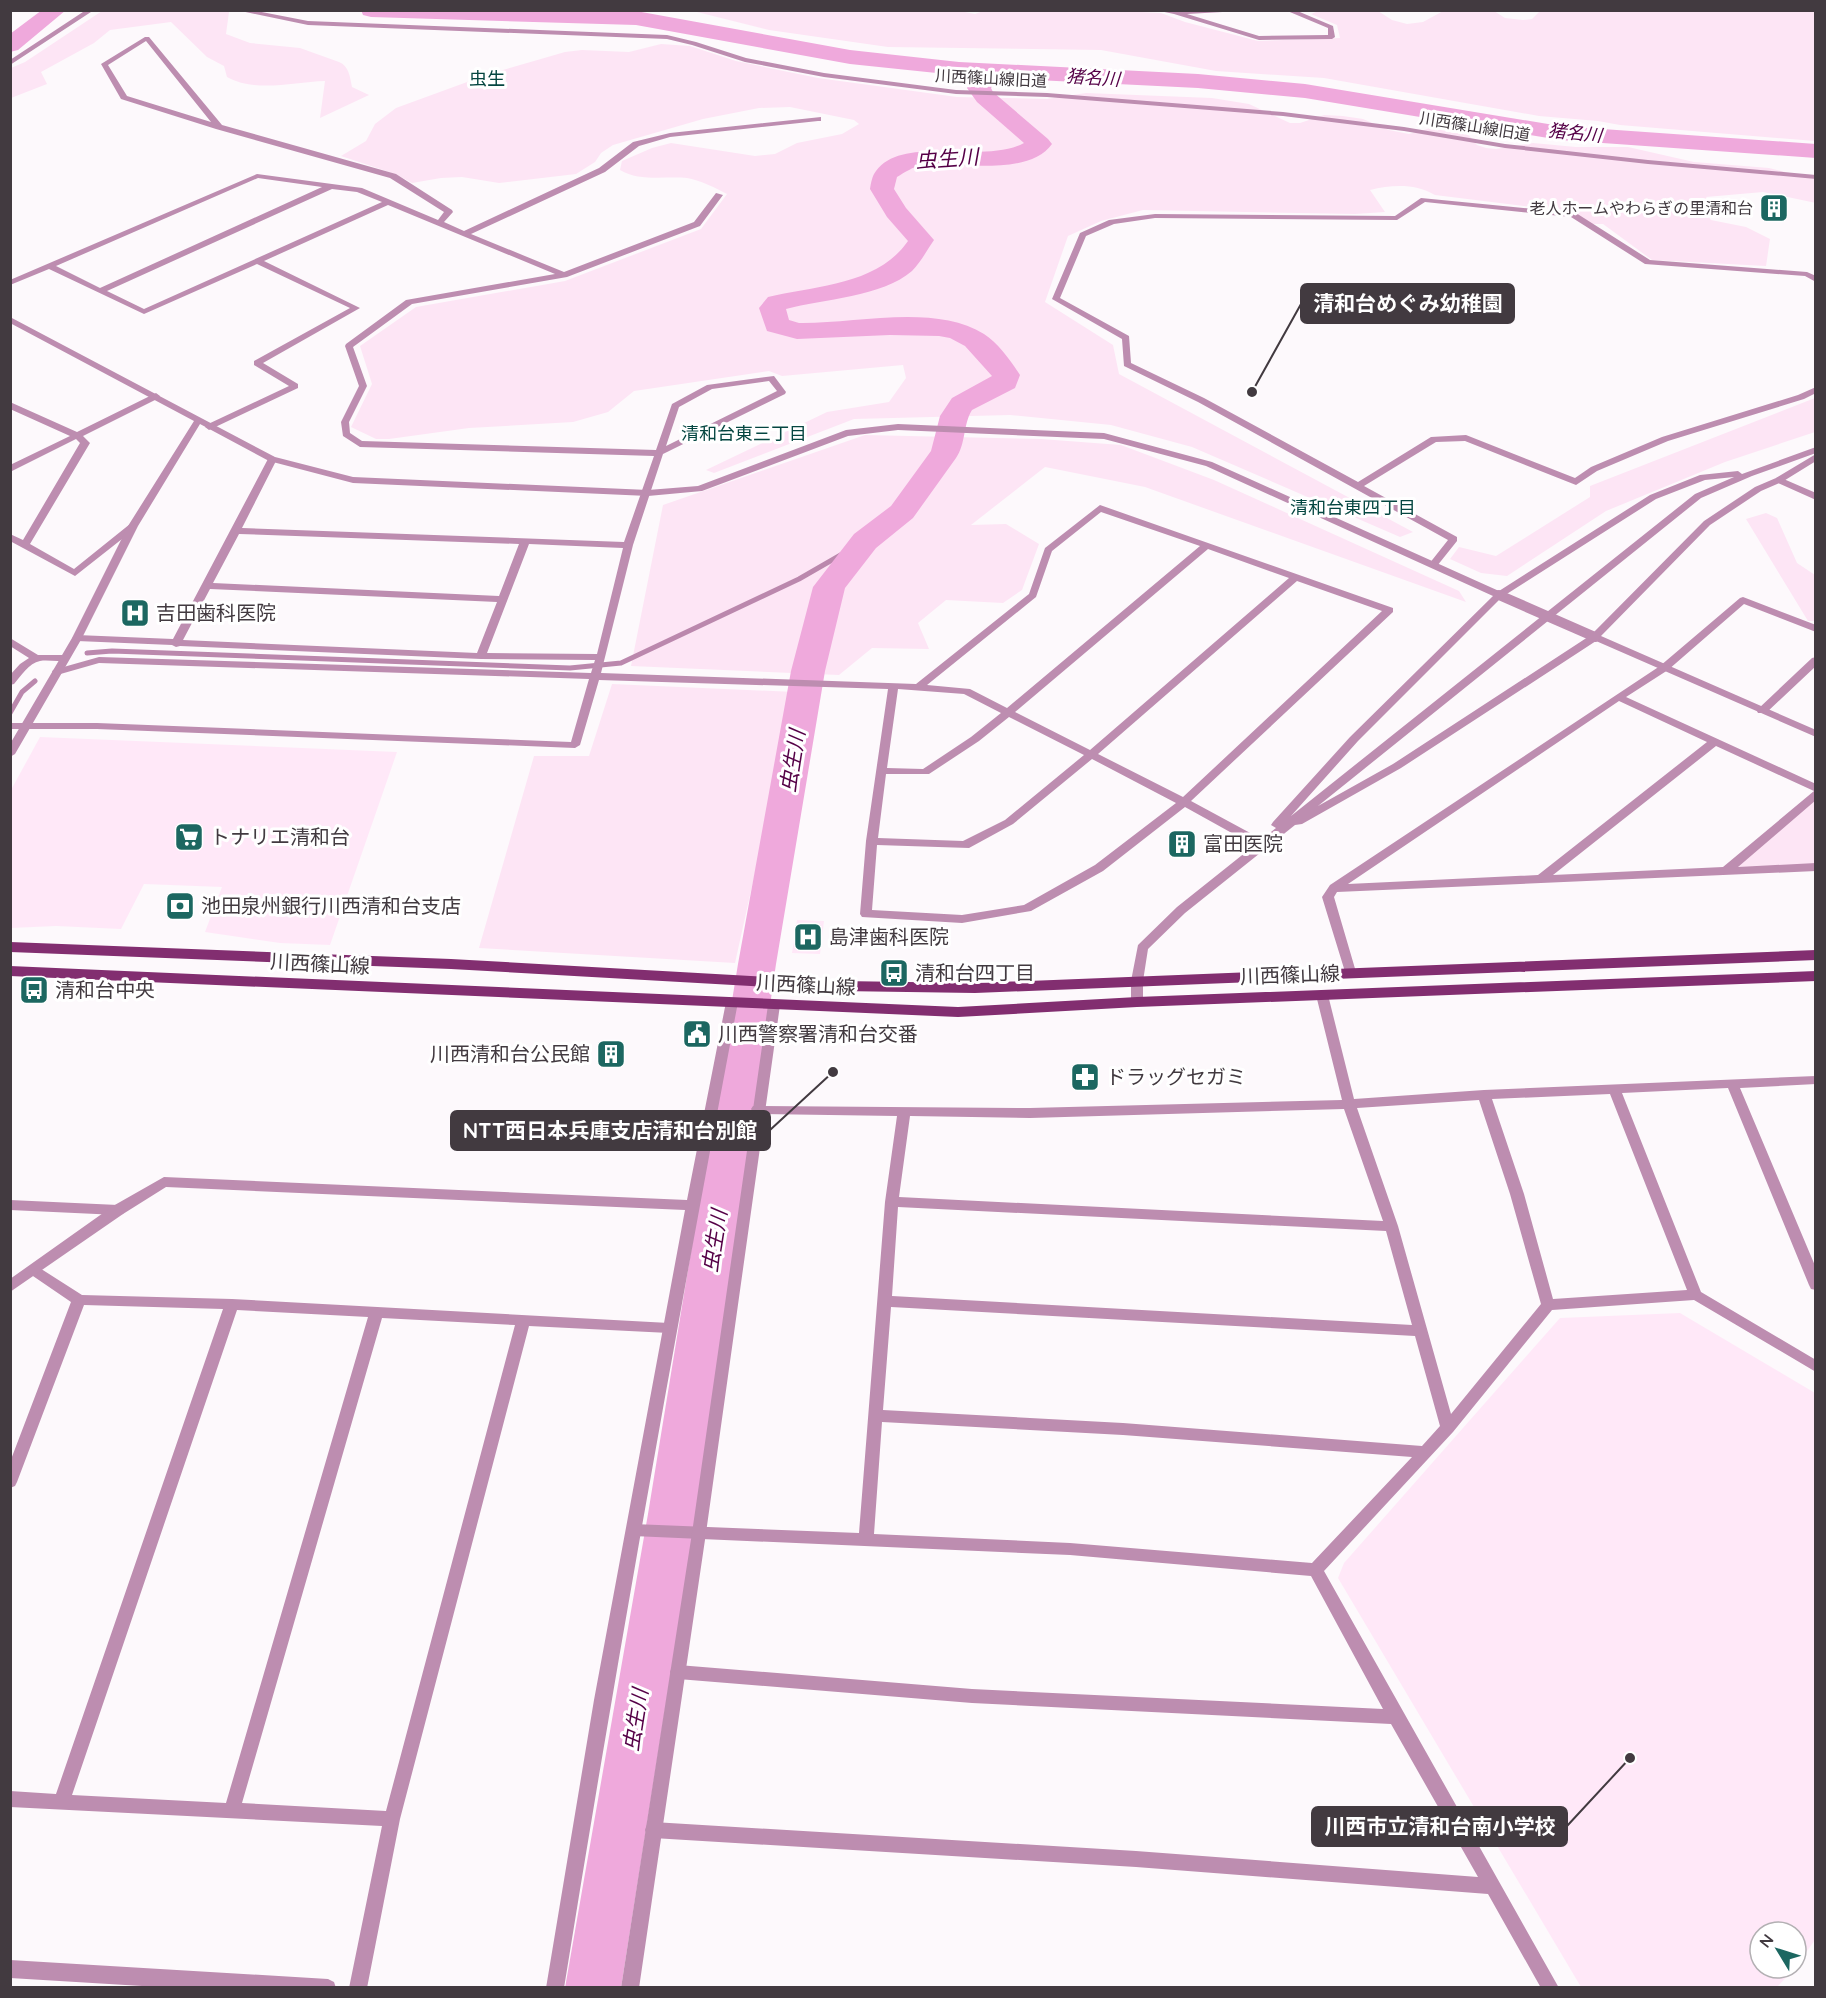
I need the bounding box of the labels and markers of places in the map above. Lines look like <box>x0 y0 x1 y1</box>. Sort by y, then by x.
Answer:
building icon: 老人ホームやわらぎの里清和台 <box>1758 192 1790 224</box>
place label: 老人ホームやわらぎの里清和台 <box>1529 198 1753 218</box>
callout: 清和台めぐみ幼稚園 <box>1301 284 1514 323</box>
hospital icon: 吉田歯科医院 <box>119 597 151 629</box>
place label: 吉田歯科医院 <box>156 600 276 625</box>
supermarket icon: トナリエ清和台 <box>173 821 205 853</box>
place label: トナリエ清和台 <box>210 824 350 849</box>
building icon: 富田医院 <box>1166 828 1198 860</box>
place label: 富田医院 <box>1203 831 1283 856</box>
bank icon: 池田泉州銀行川西清和台支店 <box>164 890 196 922</box>
place label: 池田泉州銀行川西清和台支店 <box>201 893 461 918</box>
hospital icon: 島津歯科医院 <box>792 921 824 953</box>
place label: 島津歯科医院 <box>829 924 949 949</box>
bus stop icon: 清和台四丁目 <box>878 957 910 989</box>
place label: 清和台四丁目 <box>915 960 1035 985</box>
bus stop icon: 清和台中央 <box>18 974 50 1006</box>
place label: 清和台中央 <box>55 977 155 1002</box>
public building icon: 川西警察署清和台交番 <box>681 1018 713 1050</box>
place label: 川西警察署清和台交番 <box>718 1021 918 1046</box>
building icon: 川西清和台公民館 <box>595 1038 627 1070</box>
place label: 川西清和台公民館 <box>430 1041 590 1066</box>
pharmacy icon: ドラッグセガミ <box>1069 1061 1101 1093</box>
place label: ドラッグセガミ <box>1106 1064 1246 1089</box>
callout: NTT西日本兵庫支店清和台別館 <box>451 1111 770 1150</box>
callout: 川西市立清和台南小学校 <box>1312 1807 1567 1846</box>

